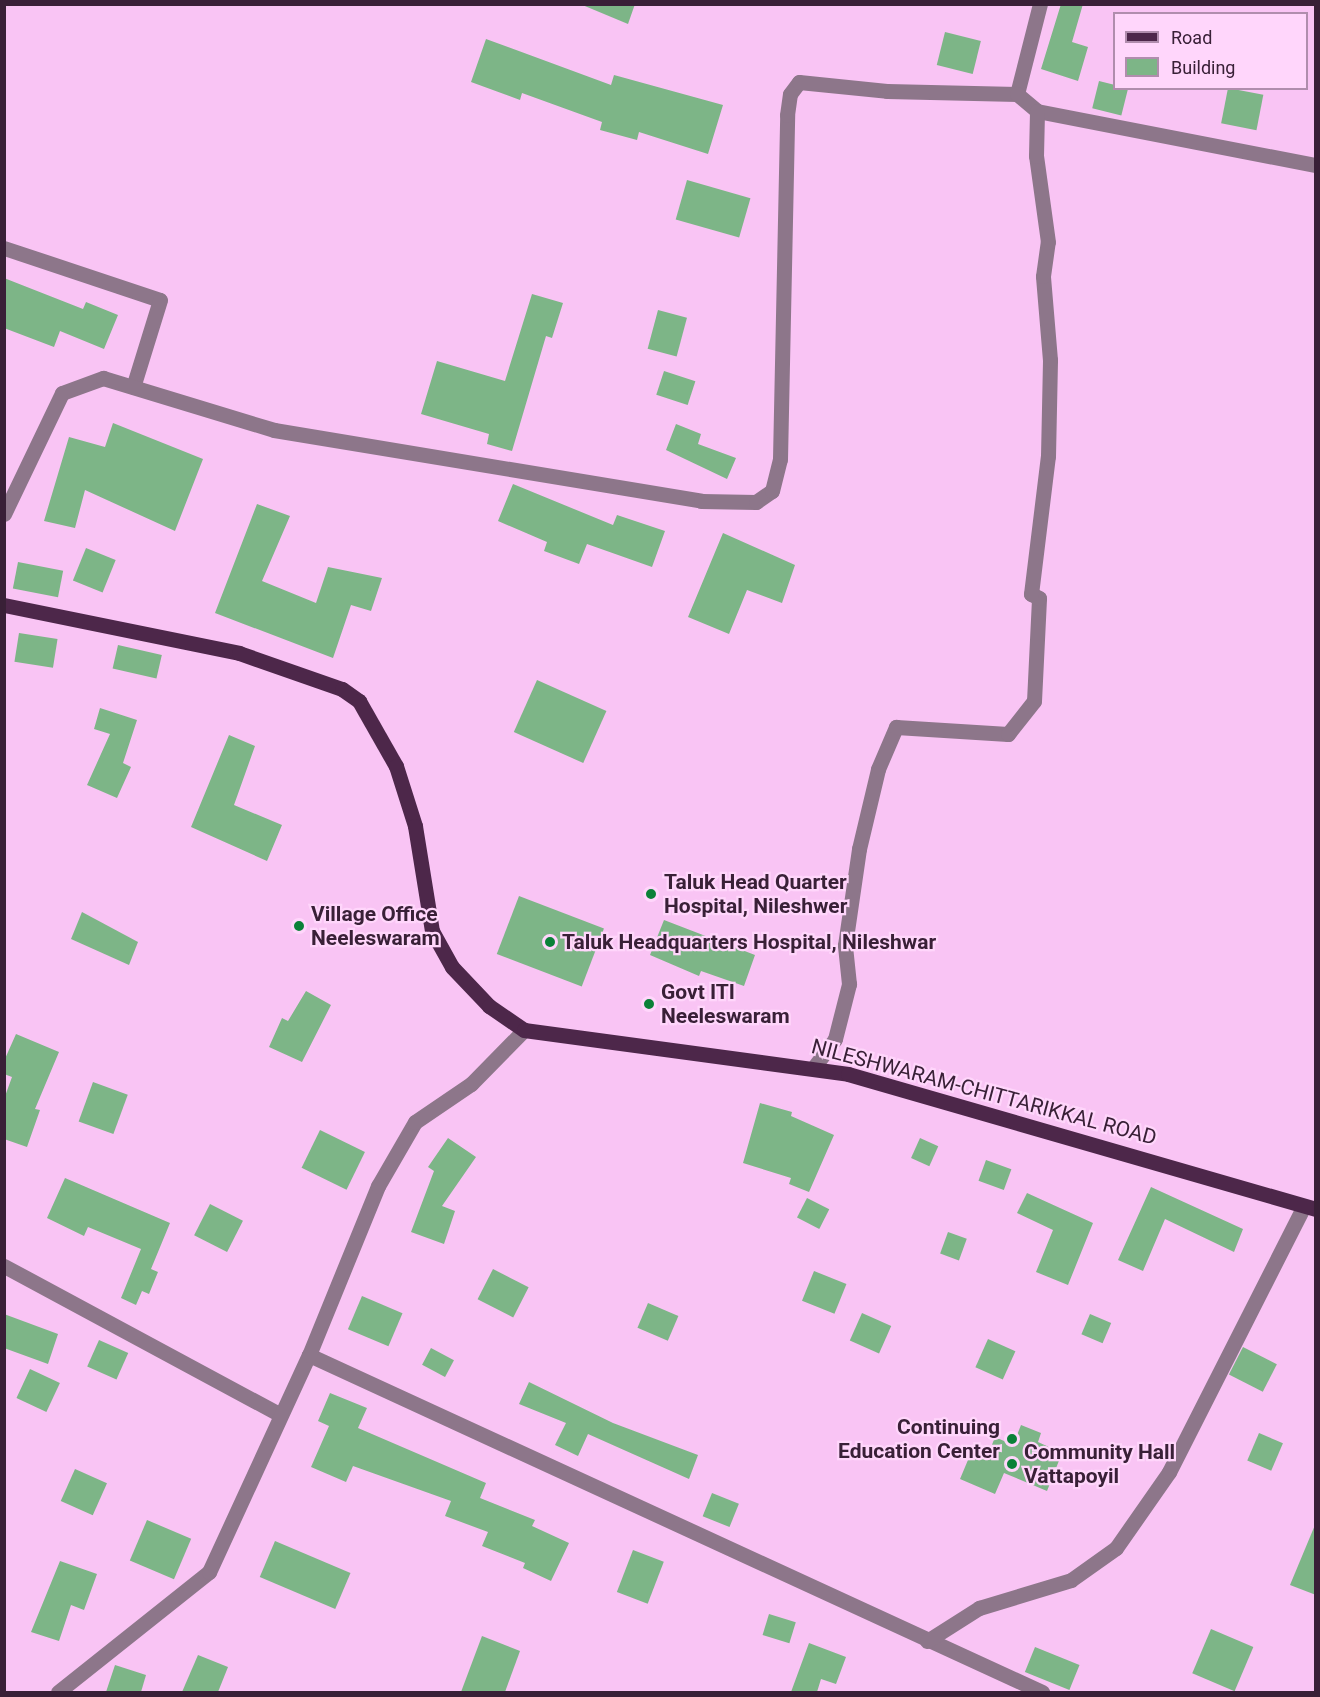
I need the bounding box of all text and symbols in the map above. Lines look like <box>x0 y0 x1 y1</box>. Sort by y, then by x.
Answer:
legend <box>1113 12 1308 90</box>
text: Road <box>1171 27 1212 48</box>
text: Building <box>1171 57 1235 78</box>
place label: Taluk Head Quarter Hospital, Nileshwer <box>664 869 847 919</box>
marker: Taluk Head Quarter Hospital, Nileshwer <box>642 885 660 903</box>
place label: Village Office Neeleswaram <box>311 901 440 951</box>
marker: Village Office Neeleswaram <box>292 919 306 933</box>
place label: Taluk Headquarters Hospital, Nileshwar <box>562 929 936 955</box>
marker: Taluk Headquarters Hospital, Nileshwar <box>543 935 557 949</box>
place label: Govt ITI Neeleswaram <box>661 979 790 1029</box>
marker: Govt ITI Neeleswaram <box>642 997 656 1011</box>
street label: NILESHWARAM-CHITTARIKKAL ROAD <box>809 1034 1159 1150</box>
place label: Continuing Education Center <box>838 1414 1000 1464</box>
marker: Continuing Education Center <box>1005 1432 1019 1446</box>
place label: Community Hall Vattapoyil <box>1024 1439 1175 1489</box>
marker: Community Hall Vattapoyil <box>1005 1457 1019 1471</box>

